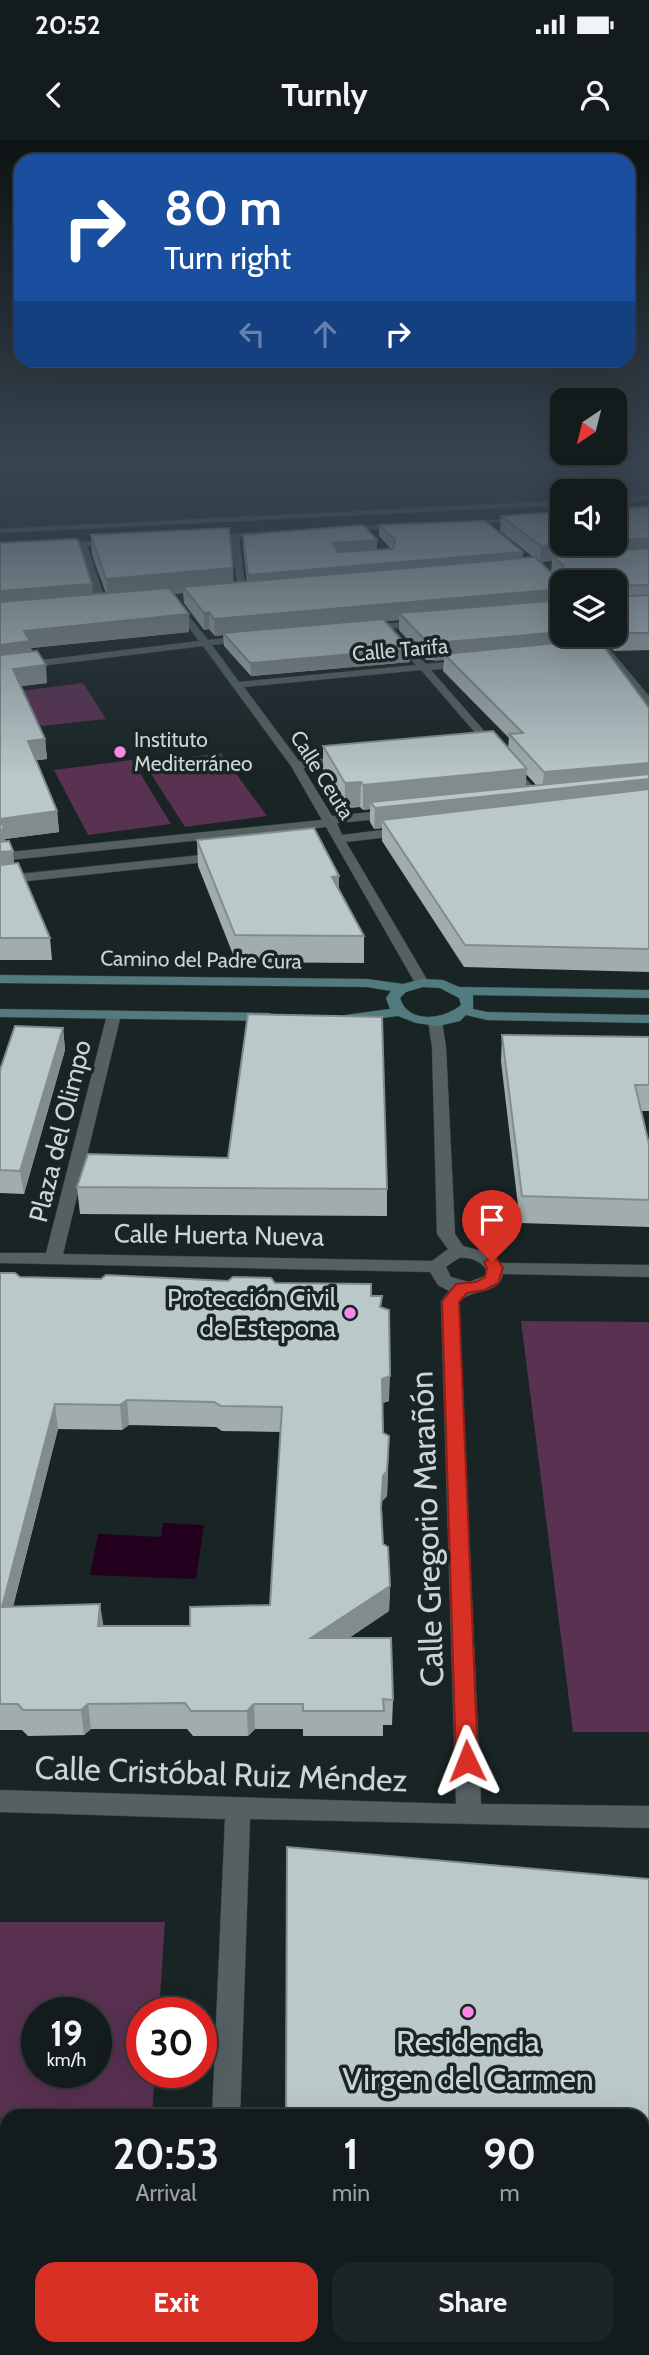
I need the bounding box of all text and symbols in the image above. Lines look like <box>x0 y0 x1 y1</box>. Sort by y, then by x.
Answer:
text: 20:52 <box>35 9 101 41</box>
text: Turnly <box>281 75 368 114</box>
icon: back <box>35 76 73 114</box>
icon: person <box>576 76 614 114</box>
text: 80 m <box>164 178 282 237</box>
icon: right <box>49 182 140 273</box>
text: Turn right <box>164 238 291 277</box>
icon: left <box>233 315 271 353</box>
icon: ahead <box>306 315 344 353</box>
icon: right <box>379 315 417 353</box>
north arrow <box>550 388 626 466</box>
map controls <box>550 388 627 647</box>
button: sound <box>550 479 627 556</box>
button: layers <box>550 570 627 647</box>
street label: Calle Tarifa <box>351 633 449 666</box>
street label: Calle Ceuta <box>285 726 359 824</box>
place label: Instituto Mediterráneo <box>134 727 253 776</box>
marker: Instituto Mediterráneo <box>112 744 128 760</box>
street label: Camino del Padre Cura <box>100 945 302 974</box>
street label: Plaza del Olimpo <box>22 1037 98 1225</box>
pin <box>462 1190 522 1262</box>
icon: arrive <box>473 1201 511 1239</box>
street label: Calle Huerta Nueva <box>114 1217 325 1253</box>
place label: Protección Civil de Estepona <box>167 1282 337 1344</box>
marker: Protección Civil de Estepona <box>342 1305 358 1321</box>
street label: Calle Gregorio Marañón <box>401 1370 452 1688</box>
position arrow <box>430 1724 504 1798</box>
street label: Calle Cristóbal Ruiz Méndez <box>34 1748 408 1800</box>
speed limit sign: 30 <box>126 1997 217 2088</box>
marker: Residencia Virgen del Carmen <box>460 2004 476 2020</box>
text: 19 <box>50 2012 83 2055</box>
place label: Residencia Virgen del Carmen <box>342 2022 594 2098</box>
text: km/h <box>47 2049 86 2071</box>
text: 20:53 <box>113 2128 219 2180</box>
text: 1 <box>343 2128 359 2180</box>
text: 90 <box>483 2128 536 2180</box>
text: Arrival <box>135 2179 197 2207</box>
text: min <box>332 2179 370 2207</box>
text: m <box>499 2179 520 2207</box>
button: Exit <box>35 2262 318 2342</box>
button: Share <box>332 2262 614 2342</box>

